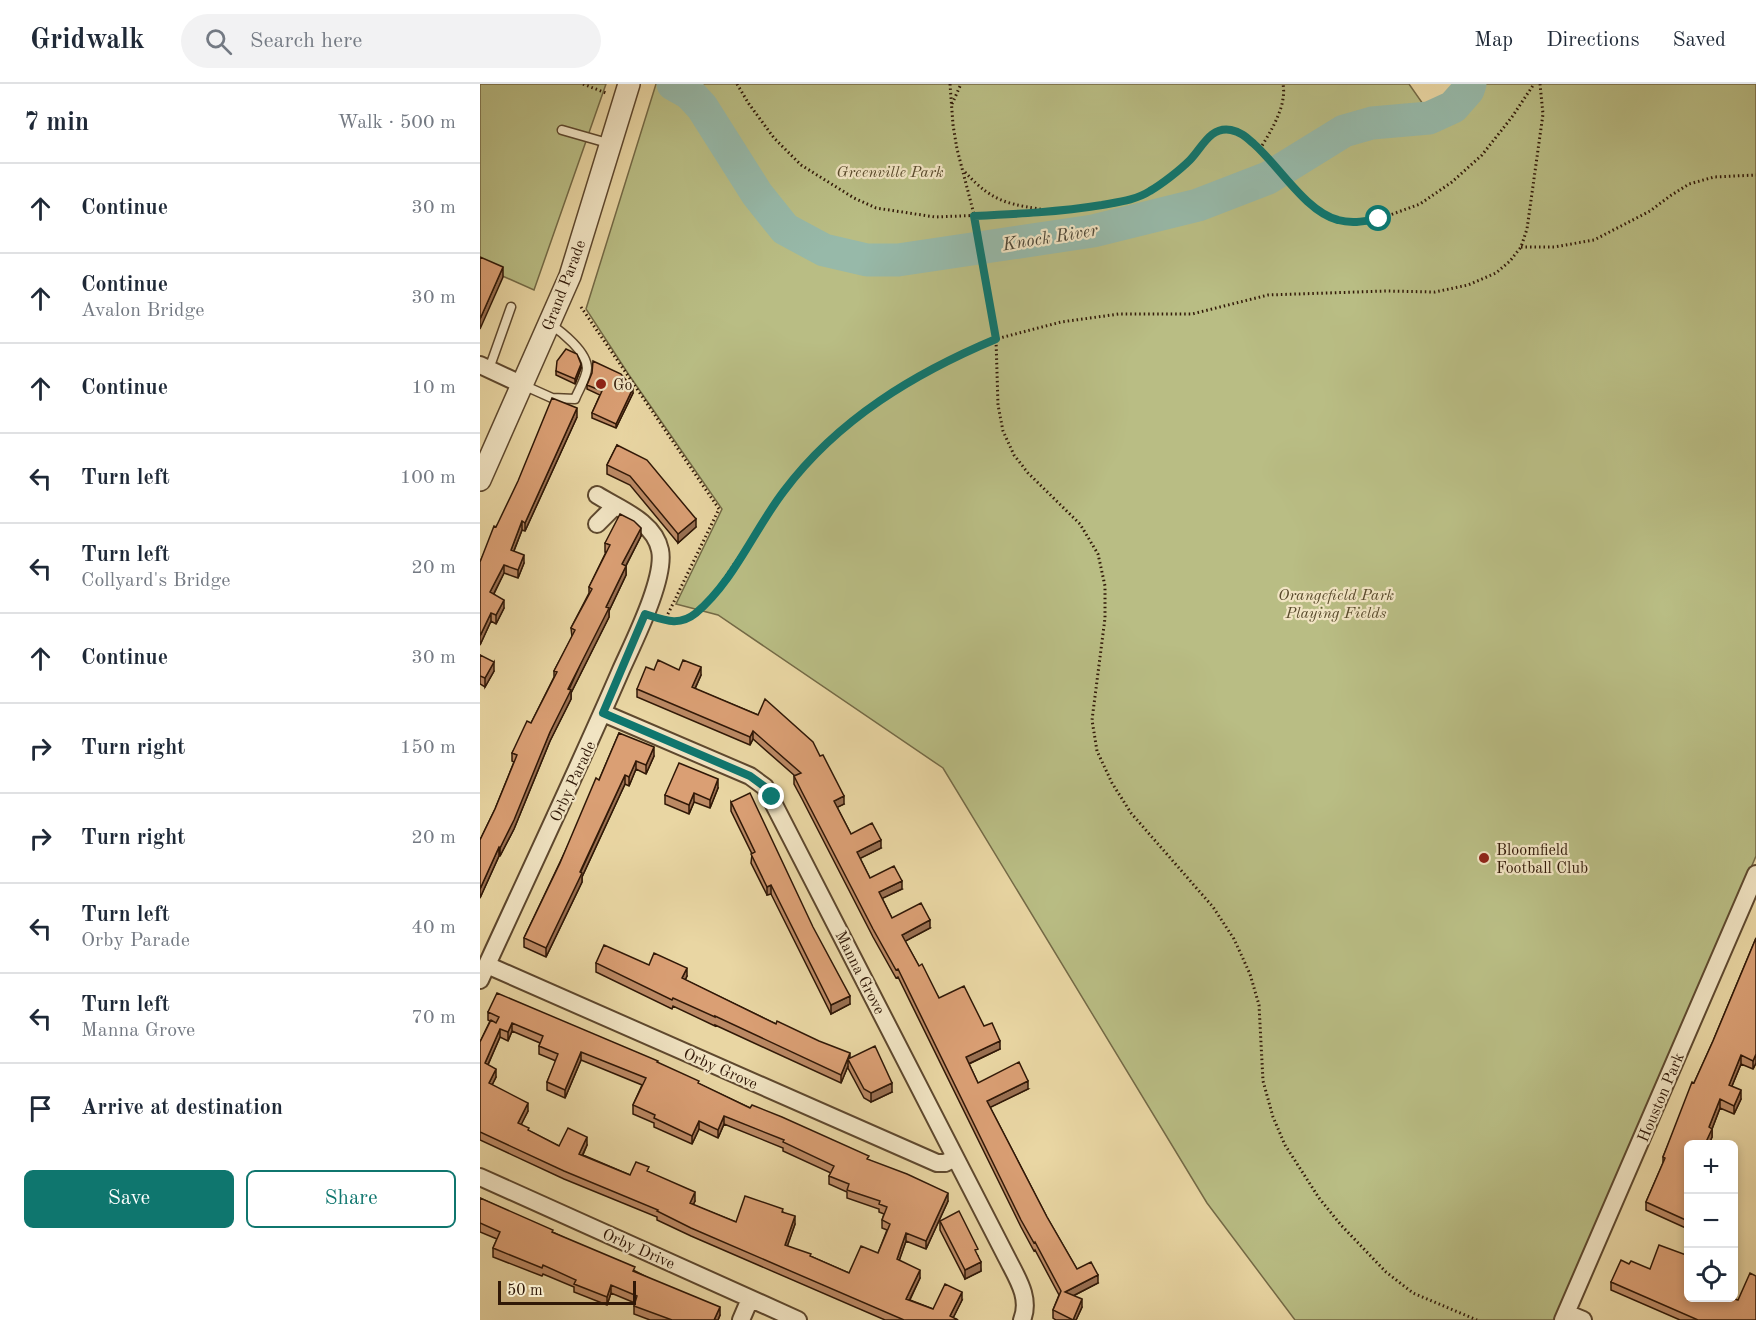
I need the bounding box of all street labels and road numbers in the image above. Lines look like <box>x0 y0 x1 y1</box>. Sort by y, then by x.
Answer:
street label: Grand Parade <box>540 238 589 333</box>
street label: Orby Parade <box>548 739 599 825</box>
street label: Manna Grove <box>831 929 887 1017</box>
street label: Orby Grove <box>681 1046 760 1093</box>
street label: Houston Park <box>1636 1051 1688 1145</box>
street label: Orby Drive <box>600 1227 677 1273</box>

